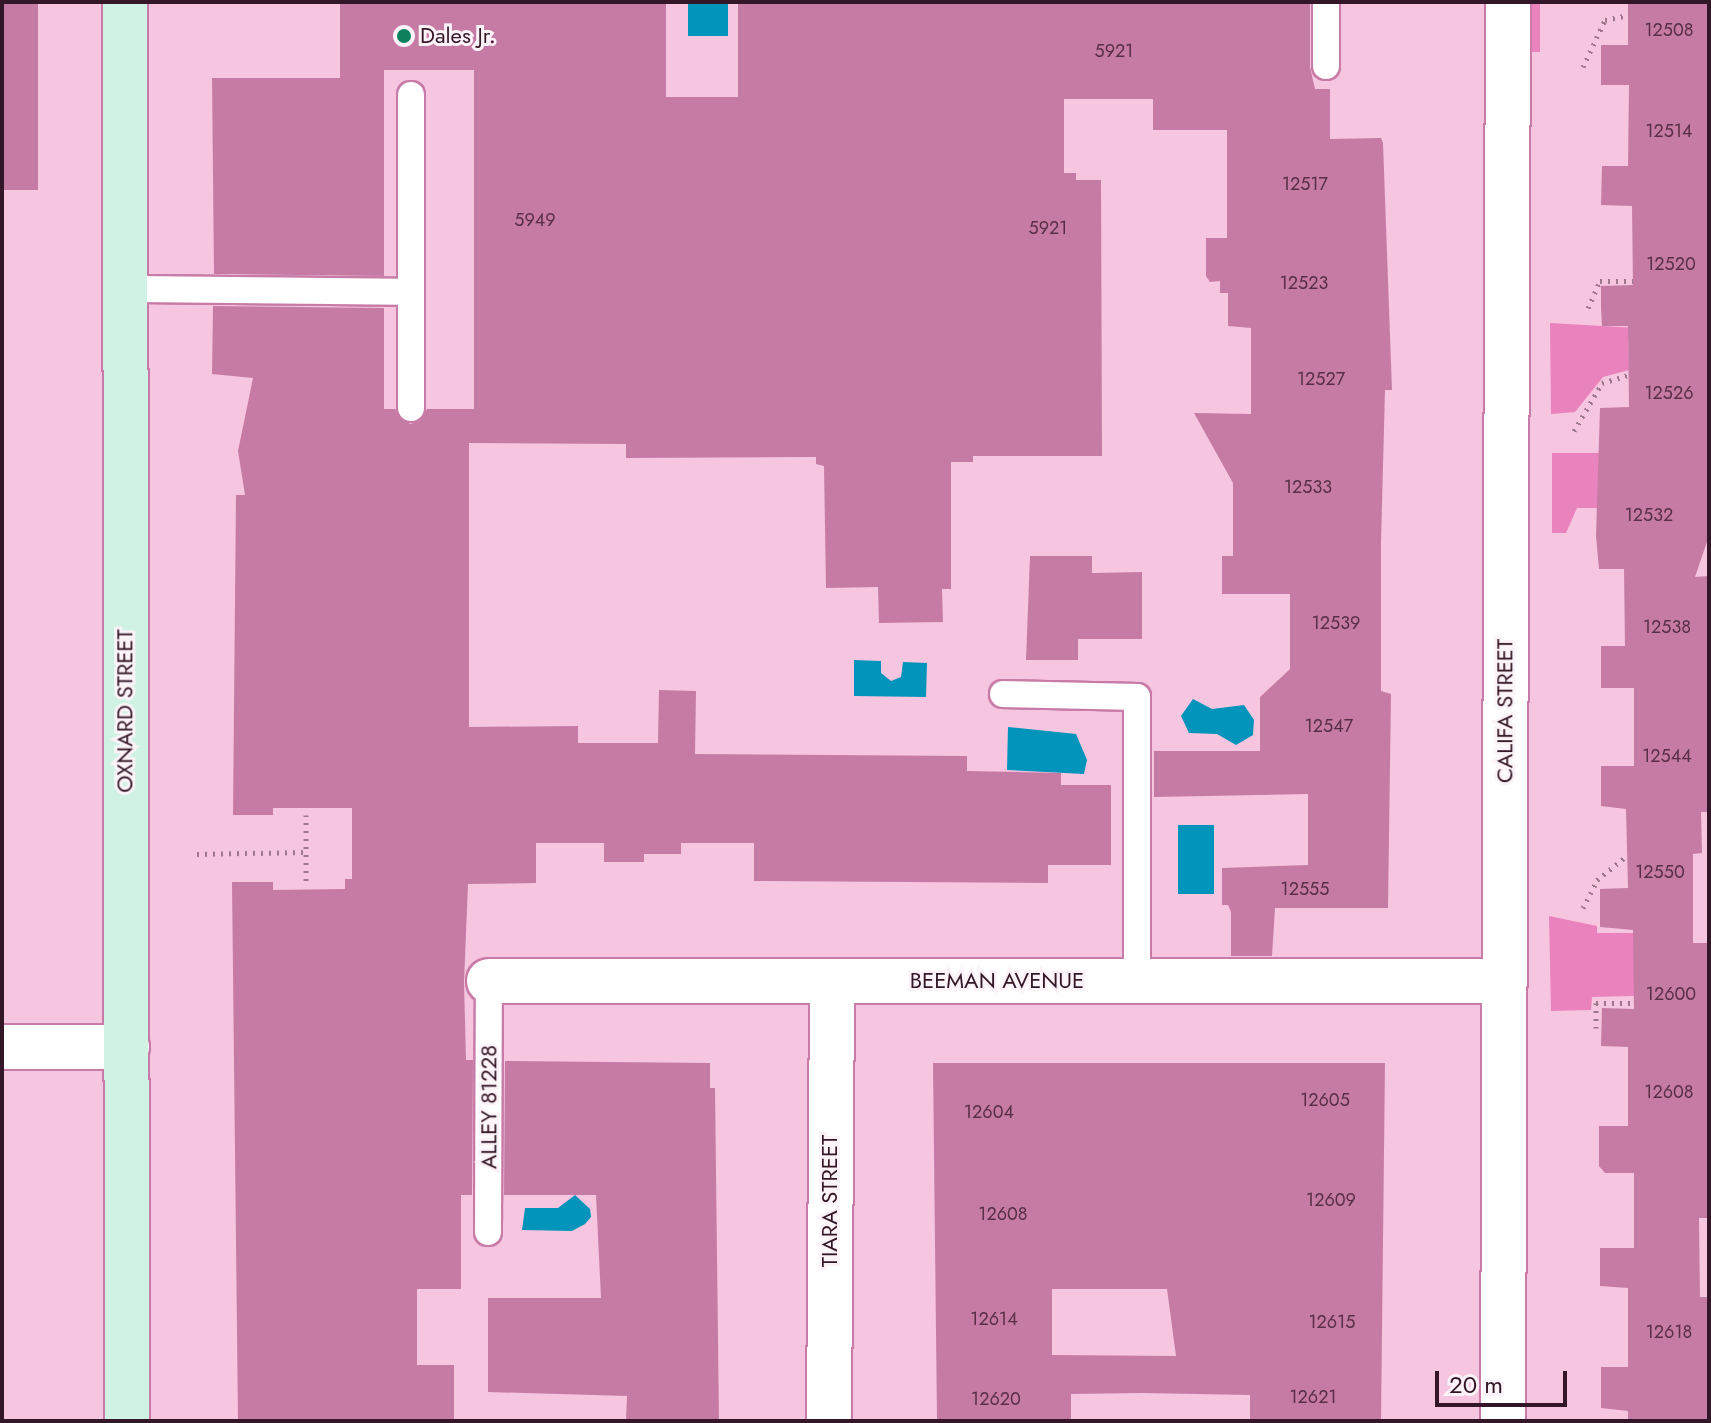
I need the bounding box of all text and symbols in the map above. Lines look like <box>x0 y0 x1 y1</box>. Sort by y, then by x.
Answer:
house number: 12508 <box>1644 19 1694 41</box>
place label: Dales Jr. <box>420 23 496 49</box>
marker: Dales Jr. <box>395 27 413 45</box>
house number: 5921 <box>1095 40 1133 62</box>
house number: 12514 <box>1645 120 1693 142</box>
house number: 12517 <box>1282 173 1328 195</box>
house number: 5949 <box>514 209 556 231</box>
house number: 5921 <box>1029 217 1067 239</box>
house number: 12520 <box>1646 253 1696 275</box>
house number: 12523 <box>1280 272 1328 294</box>
house number: 12527 <box>1297 368 1345 390</box>
house number: 12526 <box>1644 382 1694 404</box>
house number: 12533 <box>1284 476 1332 498</box>
house number: 12532 <box>1625 504 1673 526</box>
house number: 12539 <box>1312 612 1360 634</box>
house number: 12538 <box>1643 616 1691 638</box>
street label: OXNARD STREET <box>112 629 138 793</box>
street label: CALIFA STREET <box>1492 639 1518 783</box>
house number: 12547 <box>1305 715 1353 737</box>
house number: 12544 <box>1642 745 1692 767</box>
house number: 12550 <box>1635 861 1685 883</box>
house number: 12555 <box>1281 878 1329 900</box>
street label: BEEMAN AVENUE <box>910 968 1084 994</box>
house number: 12600 <box>1646 983 1696 1005</box>
street label: ALLEY 81228 <box>476 1045 502 1169</box>
house number: 12608 <box>1644 1081 1694 1103</box>
house number: 12605 <box>1300 1089 1350 1111</box>
house number: 12604 <box>964 1101 1014 1123</box>
street label: TIARA STREET <box>817 1135 843 1267</box>
house number: 12609 <box>1306 1189 1356 1211</box>
house number: 12608 <box>978 1203 1028 1225</box>
house number: 12614 <box>970 1308 1018 1330</box>
house number: 12615 <box>1309 1311 1355 1333</box>
house number: 12618 <box>1646 1321 1692 1343</box>
scale bar <box>1439 1355 1571 1405</box>
text: 20 m <box>1449 1367 1503 1402</box>
house number: 12621 <box>1289 1386 1337 1408</box>
house number: 12620 <box>971 1388 1021 1410</box>

